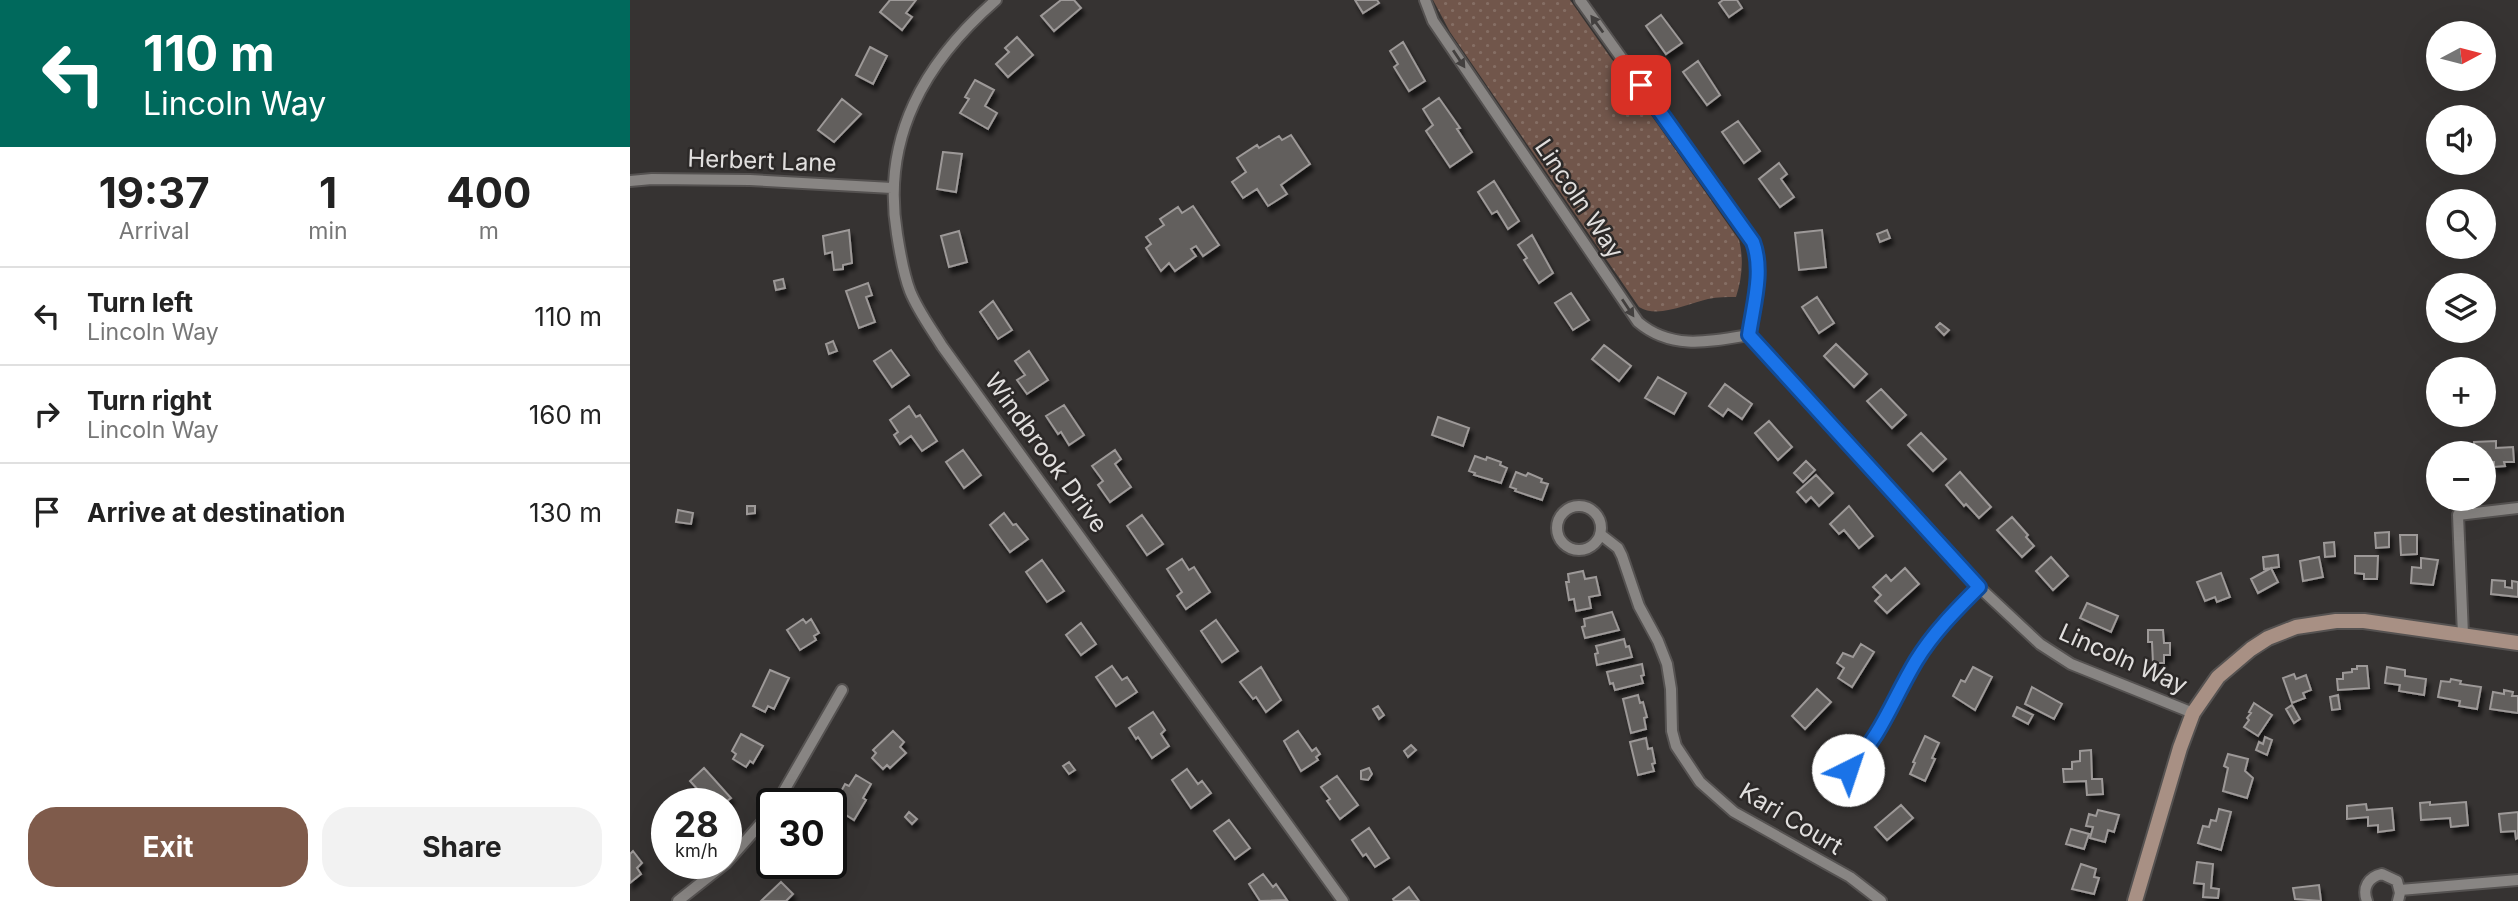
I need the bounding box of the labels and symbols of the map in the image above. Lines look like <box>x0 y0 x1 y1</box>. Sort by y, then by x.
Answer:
one-way arrow <box>1590 15 1604 33</box>
north arrow <box>2426 21 2496 91</box>
one-way arrow <box>1452 50 1466 68</box>
pin <box>1611 55 1671 115</box>
street label: Lincoln Way <box>1529 134 1630 264</box>
street label: Herbert Lane <box>687 143 837 178</box>
one-way arrow <box>1621 299 1635 317</box>
street label: Windbrook Drive <box>979 367 1114 538</box>
street label: Lincoln Way <box>2055 617 2192 700</box>
position arrow <box>1811 733 1885 807</box>
street label: Kari Court <box>1735 777 1848 861</box>
speed limit sign: 30 <box>756 788 847 879</box>

